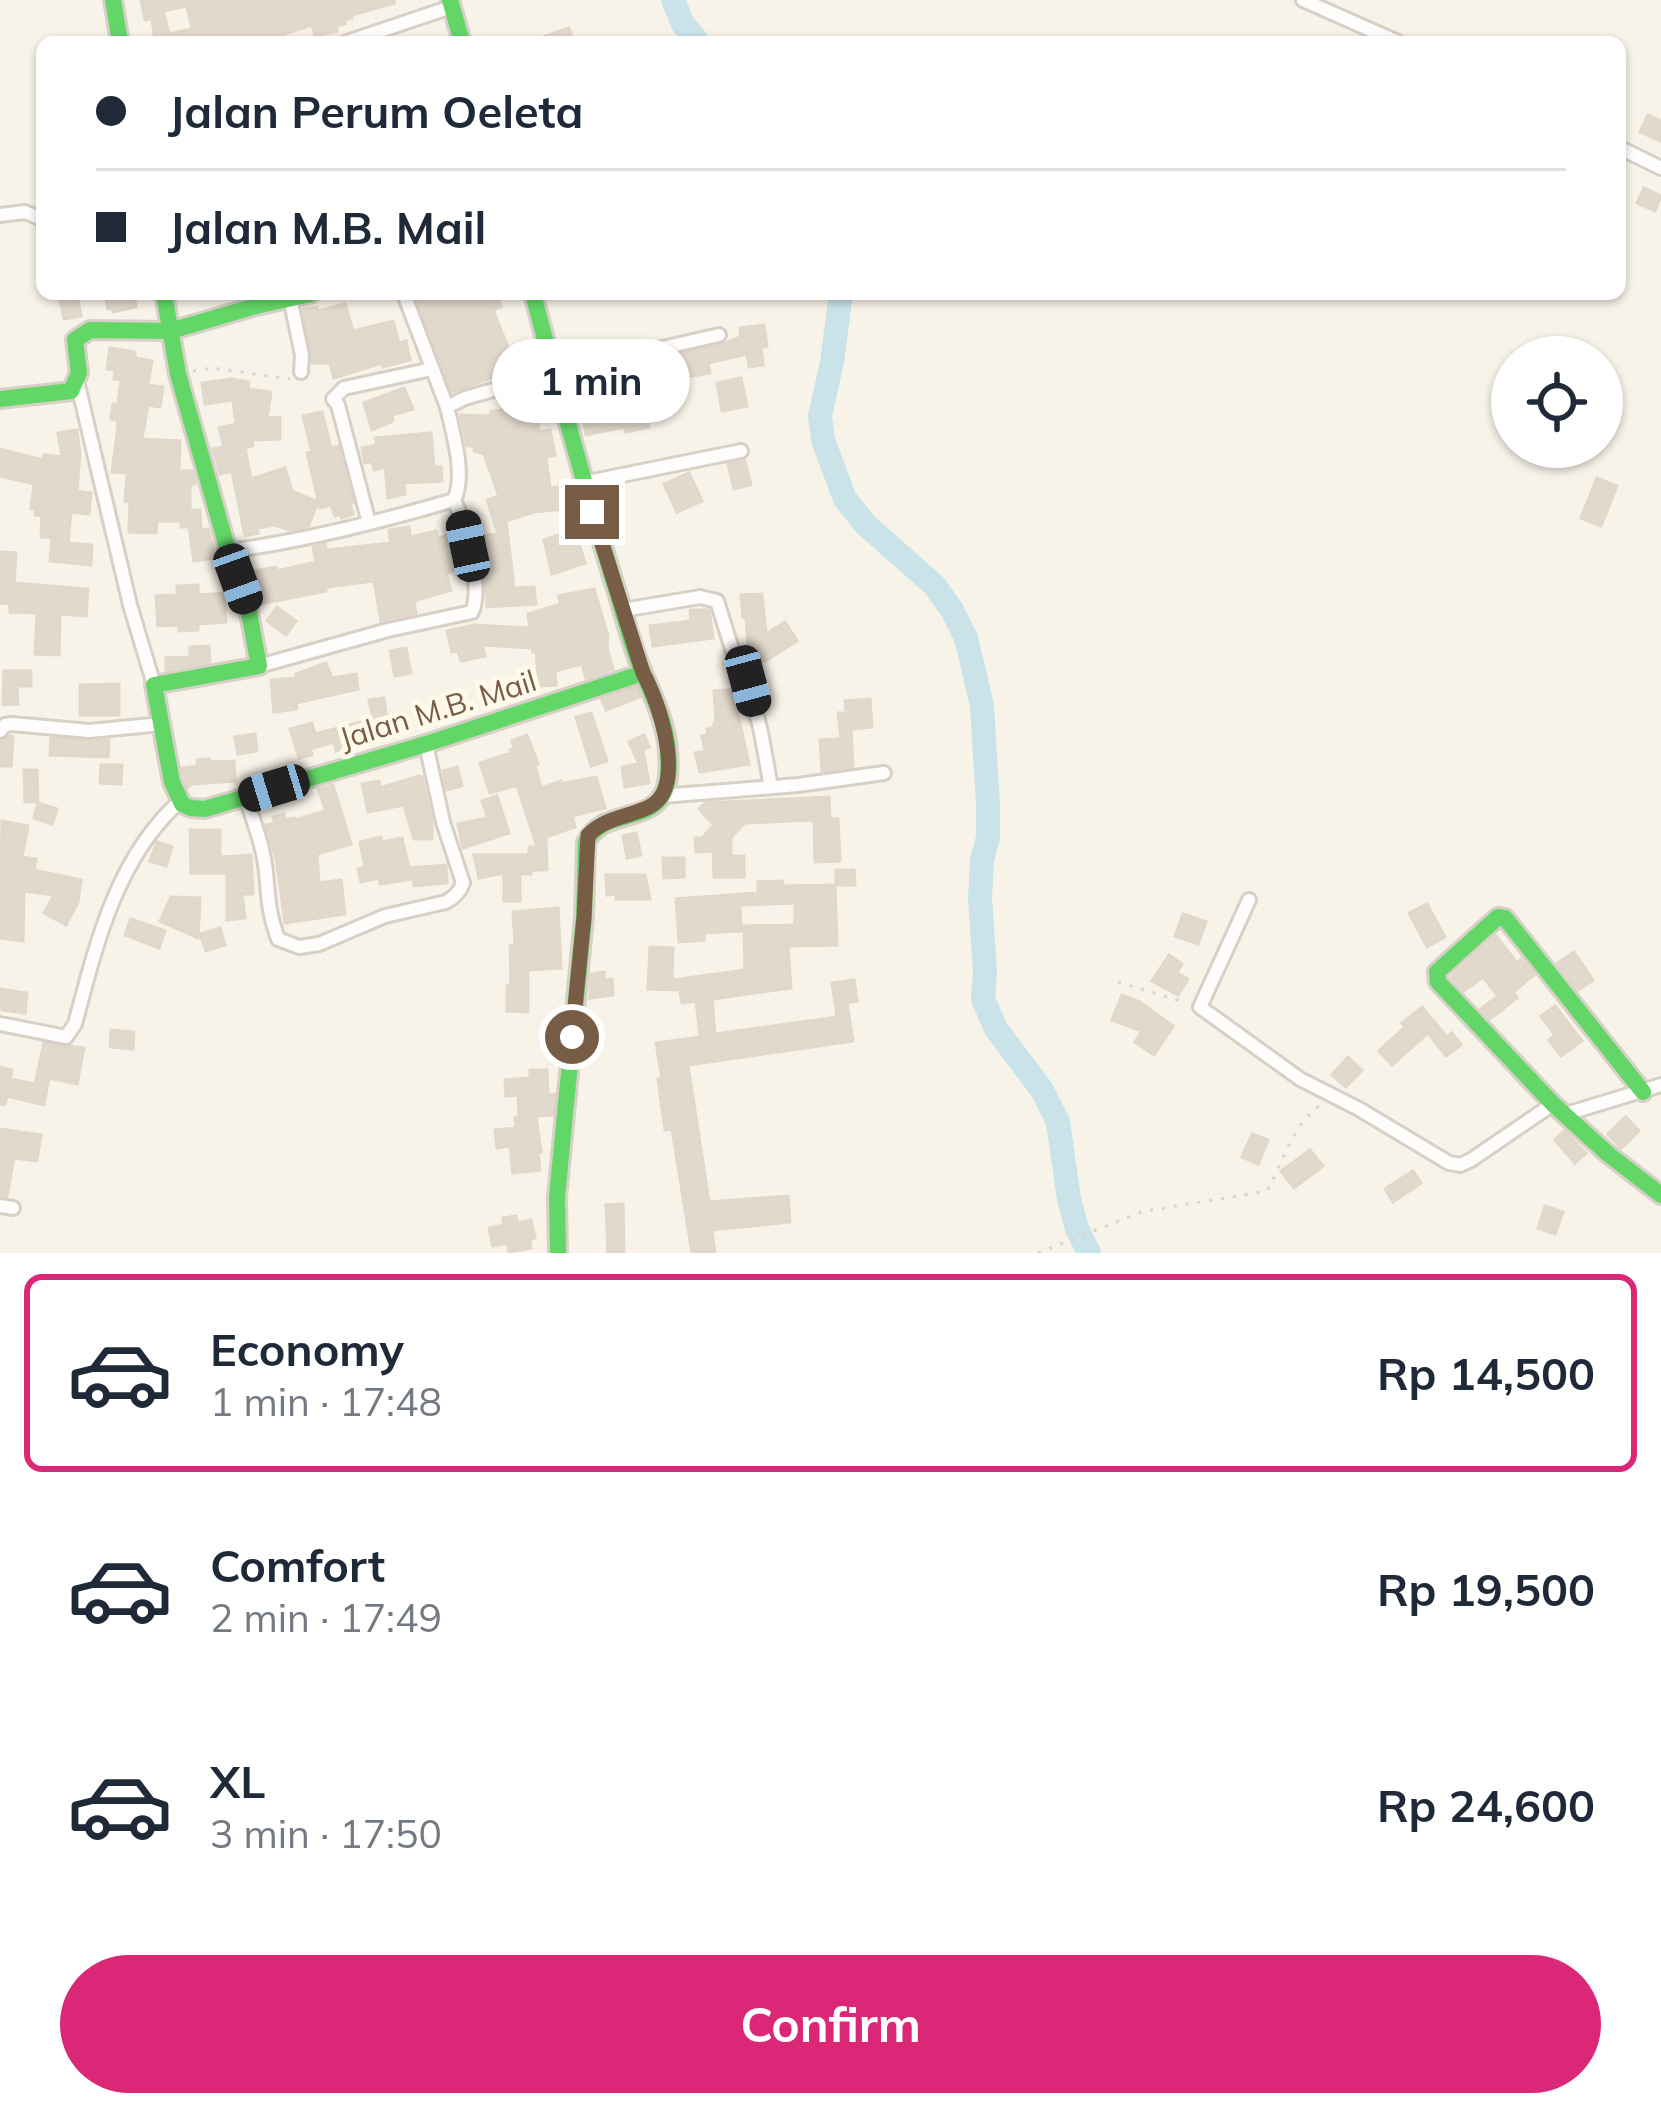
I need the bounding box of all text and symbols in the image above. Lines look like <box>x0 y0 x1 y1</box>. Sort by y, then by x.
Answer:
text: Jalan Perum Oeleta <box>168 83 583 139</box>
text: Jalan M.B. Mail <box>168 199 486 255</box>
map controls <box>1491 336 1623 468</box>
button: locate <box>1491 336 1623 468</box>
callout: 1 min <box>493 338 691 422</box>
text: 1 min <box>540 356 642 405</box>
route end <box>565 485 619 539</box>
car <box>443 507 493 585</box>
car <box>209 539 267 619</box>
car <box>721 642 775 720</box>
street label: Jalan M.B. Mail <box>335 661 541 757</box>
car <box>234 760 314 816</box>
route start <box>545 1010 599 1064</box>
icon: car <box>66 1319 174 1427</box>
text: Economy <box>210 1321 404 1377</box>
text: Rp 14,500 <box>1377 1345 1595 1401</box>
text: 1 min · 17:48 <box>210 1377 442 1426</box>
icon: car <box>66 1535 174 1643</box>
text: Comfort <box>210 1537 385 1593</box>
text: Rp 19,500 <box>1377 1561 1595 1617</box>
text: 2 min · 17:49 <box>210 1593 442 1642</box>
icon: car <box>66 1751 174 1859</box>
text: XL <box>210 1753 265 1809</box>
text: Rp 24,600 <box>1377 1777 1595 1833</box>
text: 3 min · 17:50 <box>210 1809 442 1858</box>
button: Confirm <box>60 1955 1601 2093</box>

